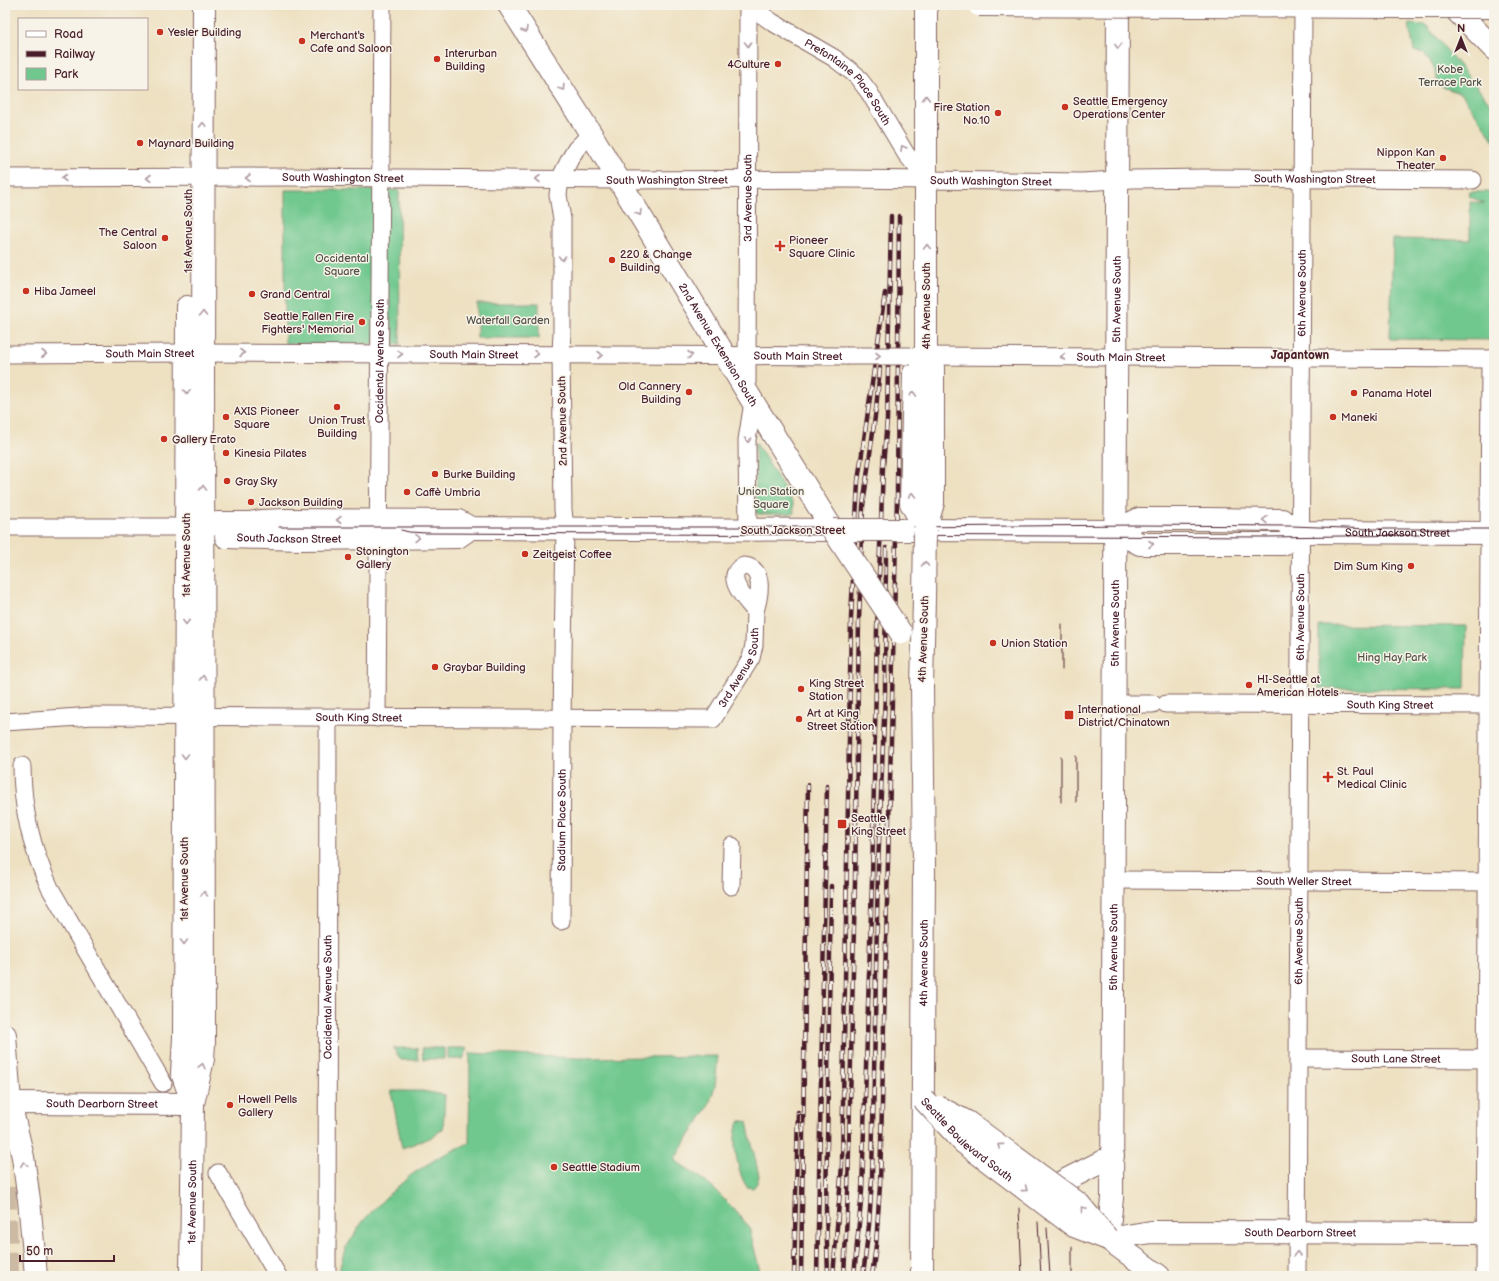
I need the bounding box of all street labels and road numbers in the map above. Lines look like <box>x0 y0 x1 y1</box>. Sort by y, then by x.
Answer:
street label: Prefontaine Place South <box>802 36 893 128</box>
street label: 3rd Avenue South <box>741 154 755 242</box>
street label: South Washington Street <box>282 171 405 185</box>
street label: South Washington Street <box>1254 172 1376 186</box>
street label: South Washington Street <box>606 174 729 187</box>
street label: South Washington Street <box>930 174 1053 189</box>
street label: 1st Avenue South <box>182 189 195 273</box>
street label: 6th Avenue South <box>1295 249 1309 337</box>
street label: 5th Avenue South <box>1110 256 1124 343</box>
street label: 4th Avenue South <box>920 262 933 350</box>
street label: 2nd Avenue Extension South <box>676 281 760 409</box>
street label: Occidental Avenue South <box>373 299 387 423</box>
street label: South Main Street <box>105 347 195 360</box>
street label: South Main Street <box>429 348 519 362</box>
street label: South Main Street <box>753 350 843 363</box>
street label: South Main Street <box>1076 351 1166 364</box>
street label: 2nd Avenue South <box>555 376 570 466</box>
street label: 1st Avenue South <box>180 513 193 597</box>
street label: South Jackson Street <box>741 524 846 537</box>
street label: South Jackson Street <box>1345 526 1451 540</box>
street label: South Jackson Street <box>236 531 342 546</box>
street label: 6th Avenue South <box>1294 573 1307 661</box>
street label: 5th Avenue South <box>1109 580 1122 667</box>
street label: 4th Avenue South <box>915 595 932 683</box>
street label: 3rd Avenue South <box>716 627 762 710</box>
street label: South King Street <box>1347 699 1434 712</box>
street label: South King Street <box>315 711 403 724</box>
street label: Stadium Place South <box>555 769 569 871</box>
street label: 1st Avenue South <box>178 837 191 921</box>
street label: South Weller Street <box>1256 875 1352 888</box>
street label: 6th Avenue South <box>1292 897 1306 985</box>
street label: 5th Avenue South <box>1107 904 1120 991</box>
street label: 4th Avenue South <box>917 919 931 1007</box>
street label: Occidental Avenue South <box>321 935 335 1059</box>
street label: South Lane Street <box>1351 1052 1441 1066</box>
street label: Seattle Boulevard South <box>918 1095 1015 1184</box>
street label: South Dearborn Street <box>46 1097 158 1111</box>
street label: 1st Avenue South <box>185 1160 199 1244</box>
street label: South Dearborn Street <box>1245 1226 1357 1240</box>

